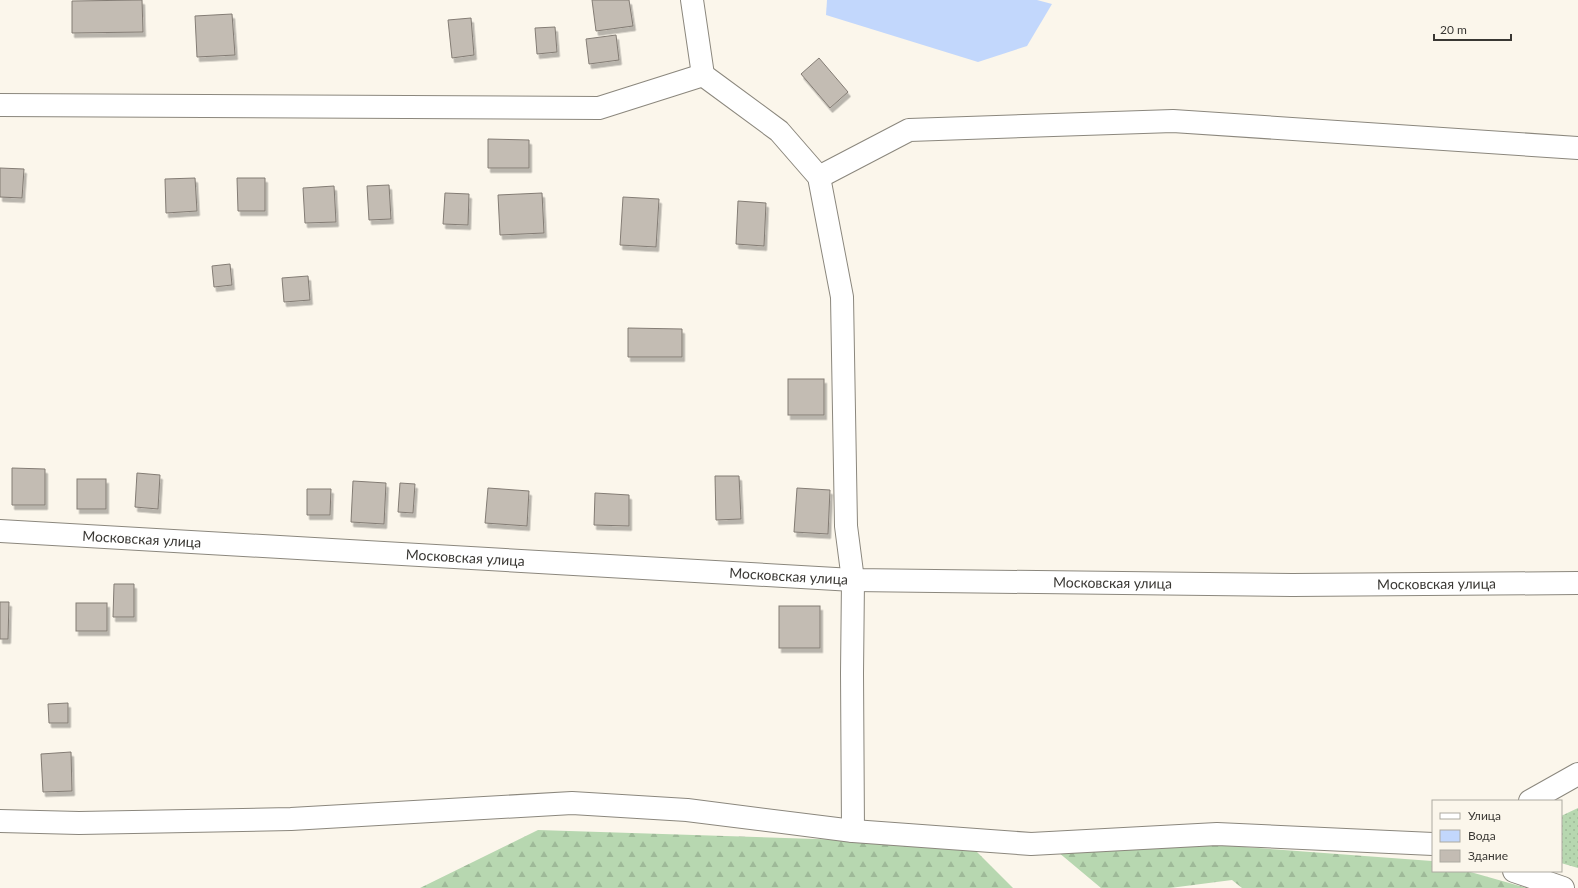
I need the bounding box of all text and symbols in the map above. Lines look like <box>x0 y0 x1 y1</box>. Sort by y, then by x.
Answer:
scale bar <box>1434 16 1511 42</box>
text: 20 m <box>1440 22 1467 37</box>
street label: Московская улица <box>82 527 202 551</box>
street label: Московская улица <box>405 545 525 569</box>
street label: Московская улица <box>729 564 849 588</box>
street label: Московская улица <box>1053 573 1172 592</box>
street label: Московская улица <box>1377 575 1496 592</box>
legend <box>1432 800 1562 872</box>
text: Улица <box>1468 808 1501 823</box>
text: Вода <box>1468 828 1496 843</box>
text: Здание <box>1468 848 1508 863</box>

